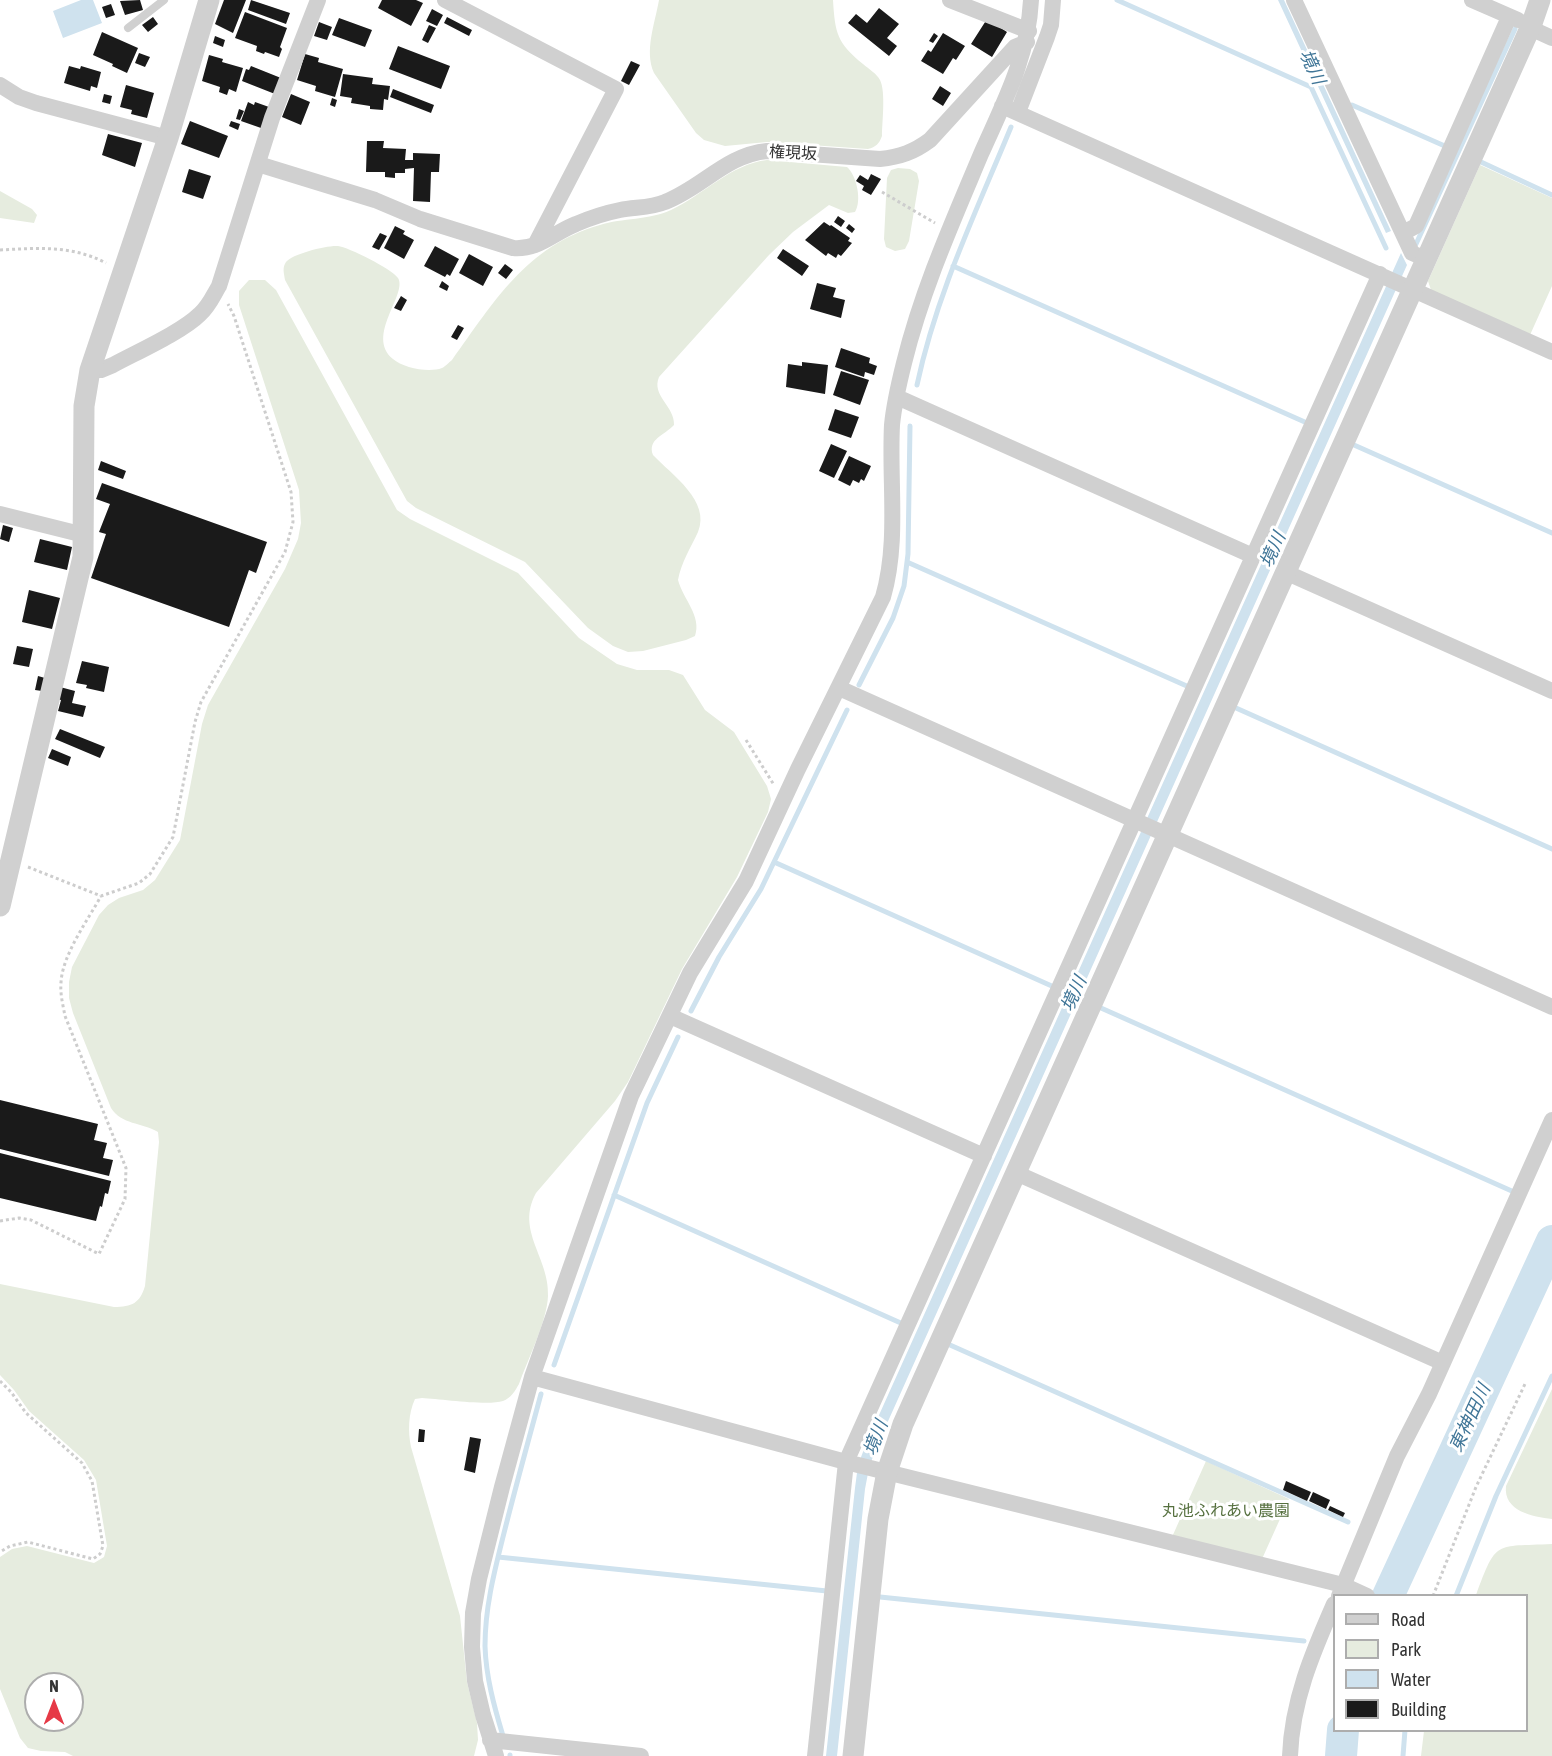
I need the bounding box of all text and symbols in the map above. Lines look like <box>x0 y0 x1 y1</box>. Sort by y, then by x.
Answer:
water label: 境川 <box>1295 46 1329 88</box>
street label: 権現坂 <box>769 142 817 164</box>
water label: 境川 <box>1256 529 1290 571</box>
water label: 境川 <box>1057 973 1091 1015</box>
water label: 東神田川 <box>1445 1381 1495 1455</box>
water label: 境川 <box>859 1417 893 1459</box>
park label: 丸池ふれあい農園 <box>1162 1501 1290 1521</box>
legend <box>1333 1594 1528 1732</box>
text: Road <box>1391 1609 1425 1630</box>
text: Park <box>1391 1639 1421 1660</box>
text: Water <box>1391 1669 1430 1690</box>
north arrow <box>24 1672 84 1732</box>
text: N <box>49 1677 59 1695</box>
text: Building <box>1391 1699 1446 1720</box>

